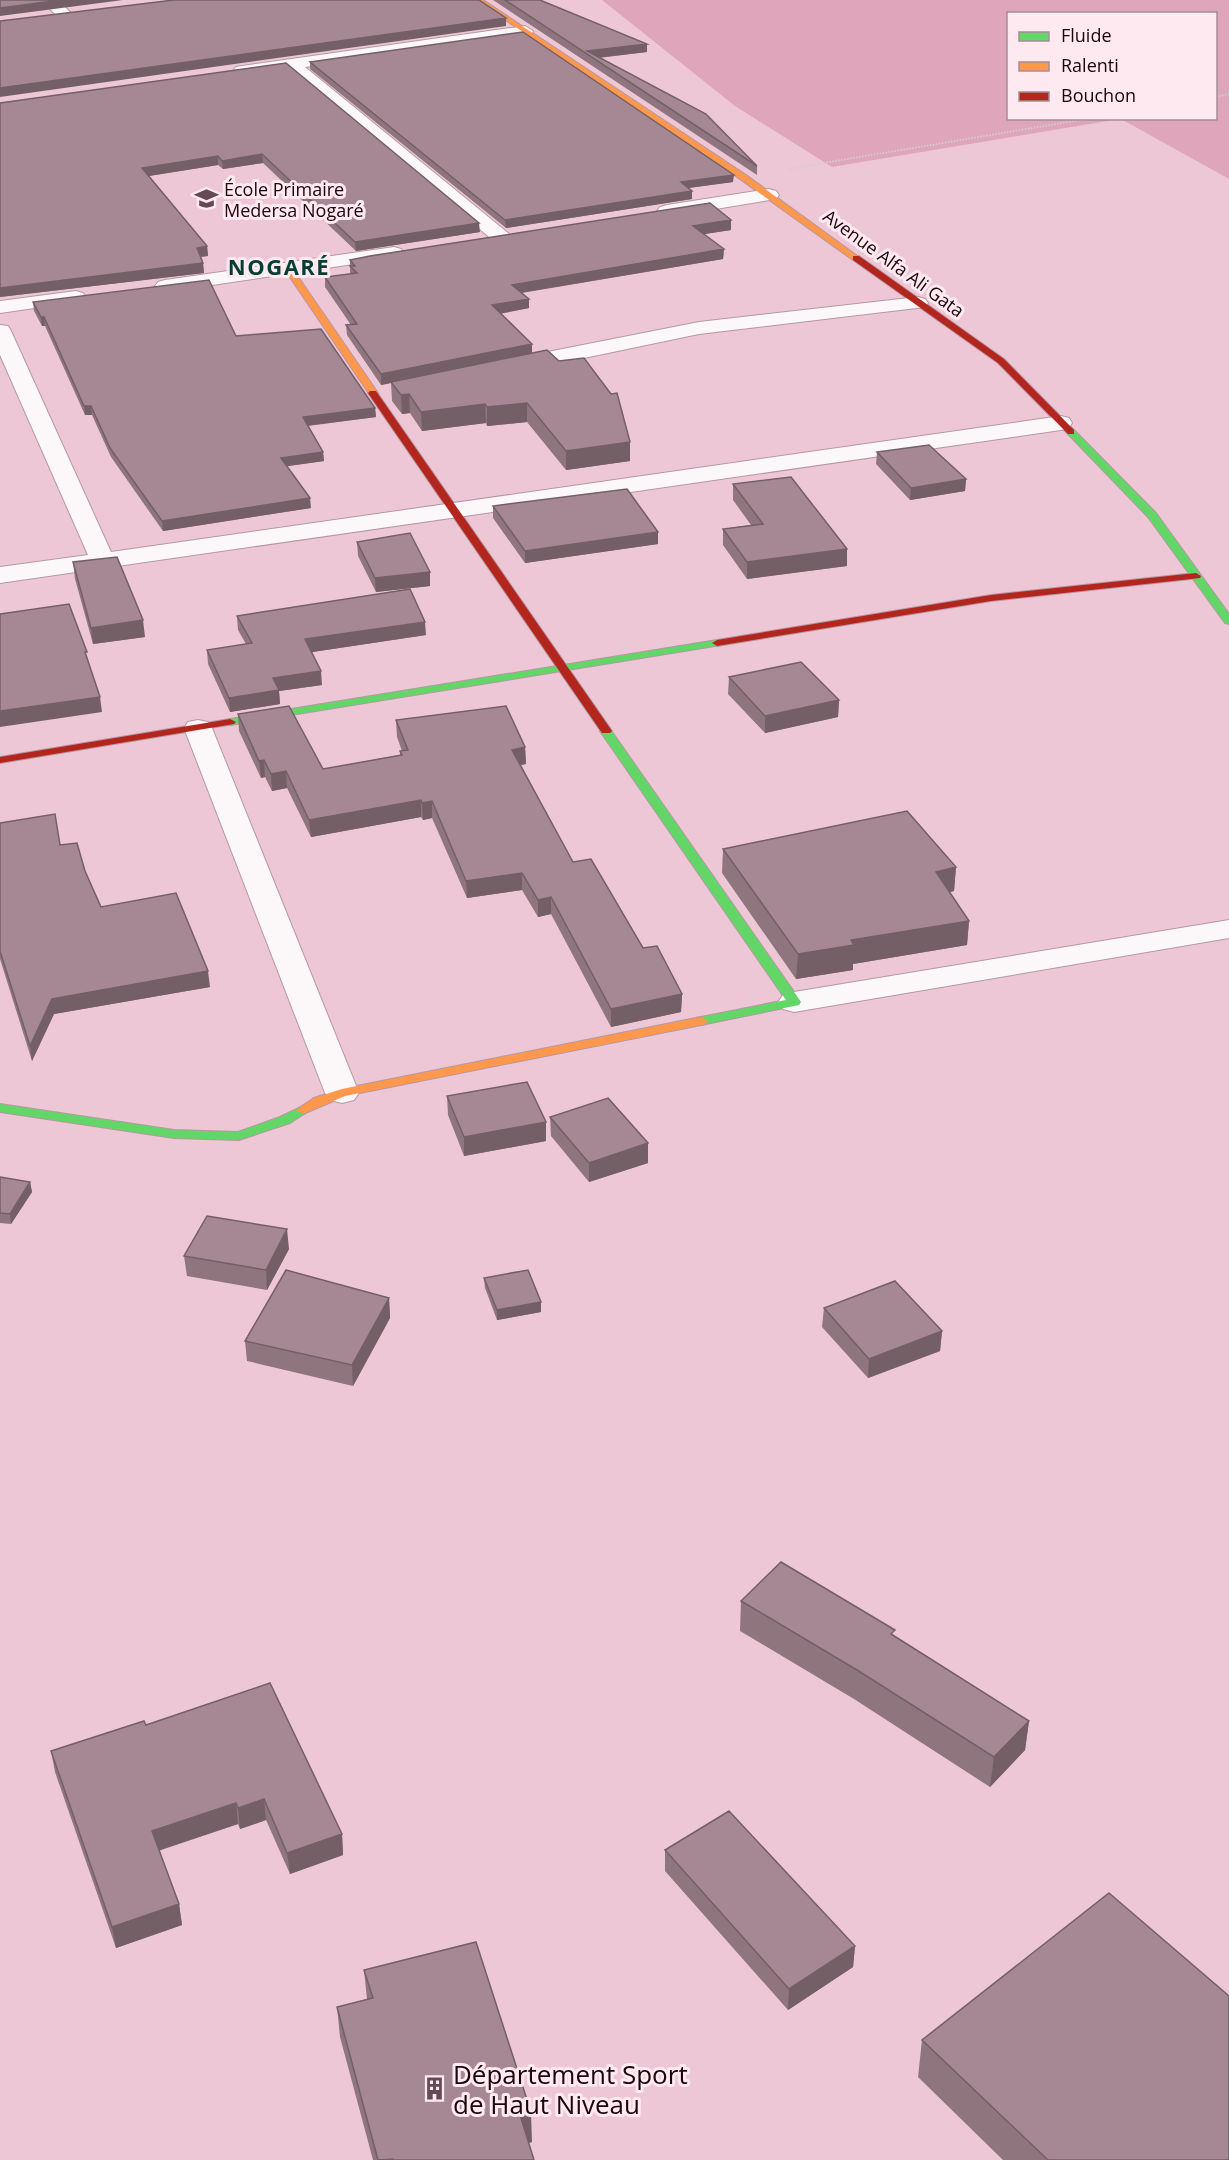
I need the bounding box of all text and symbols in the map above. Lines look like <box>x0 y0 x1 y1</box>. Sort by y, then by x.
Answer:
legend <box>1007 12 1217 120</box>
text: Fluide <box>1061 23 1112 47</box>
text: Ralenti <box>1061 53 1119 77</box>
text: Bouchon <box>1061 83 1136 107</box>
place label: École Primaire Medersa Nogaré <box>224 177 364 222</box>
school or university icon: École Primaire Medersa Nogaré <box>193 186 219 212</box>
street label: Avenue Alfa Ali Gata <box>819 204 969 322</box>
district label: NOGARÉ <box>228 251 330 281</box>
place label: Département Sport de Haut Niveau <box>453 2056 688 2122</box>
building icon: Département Sport de Haut Niveau <box>422 2076 448 2102</box>

